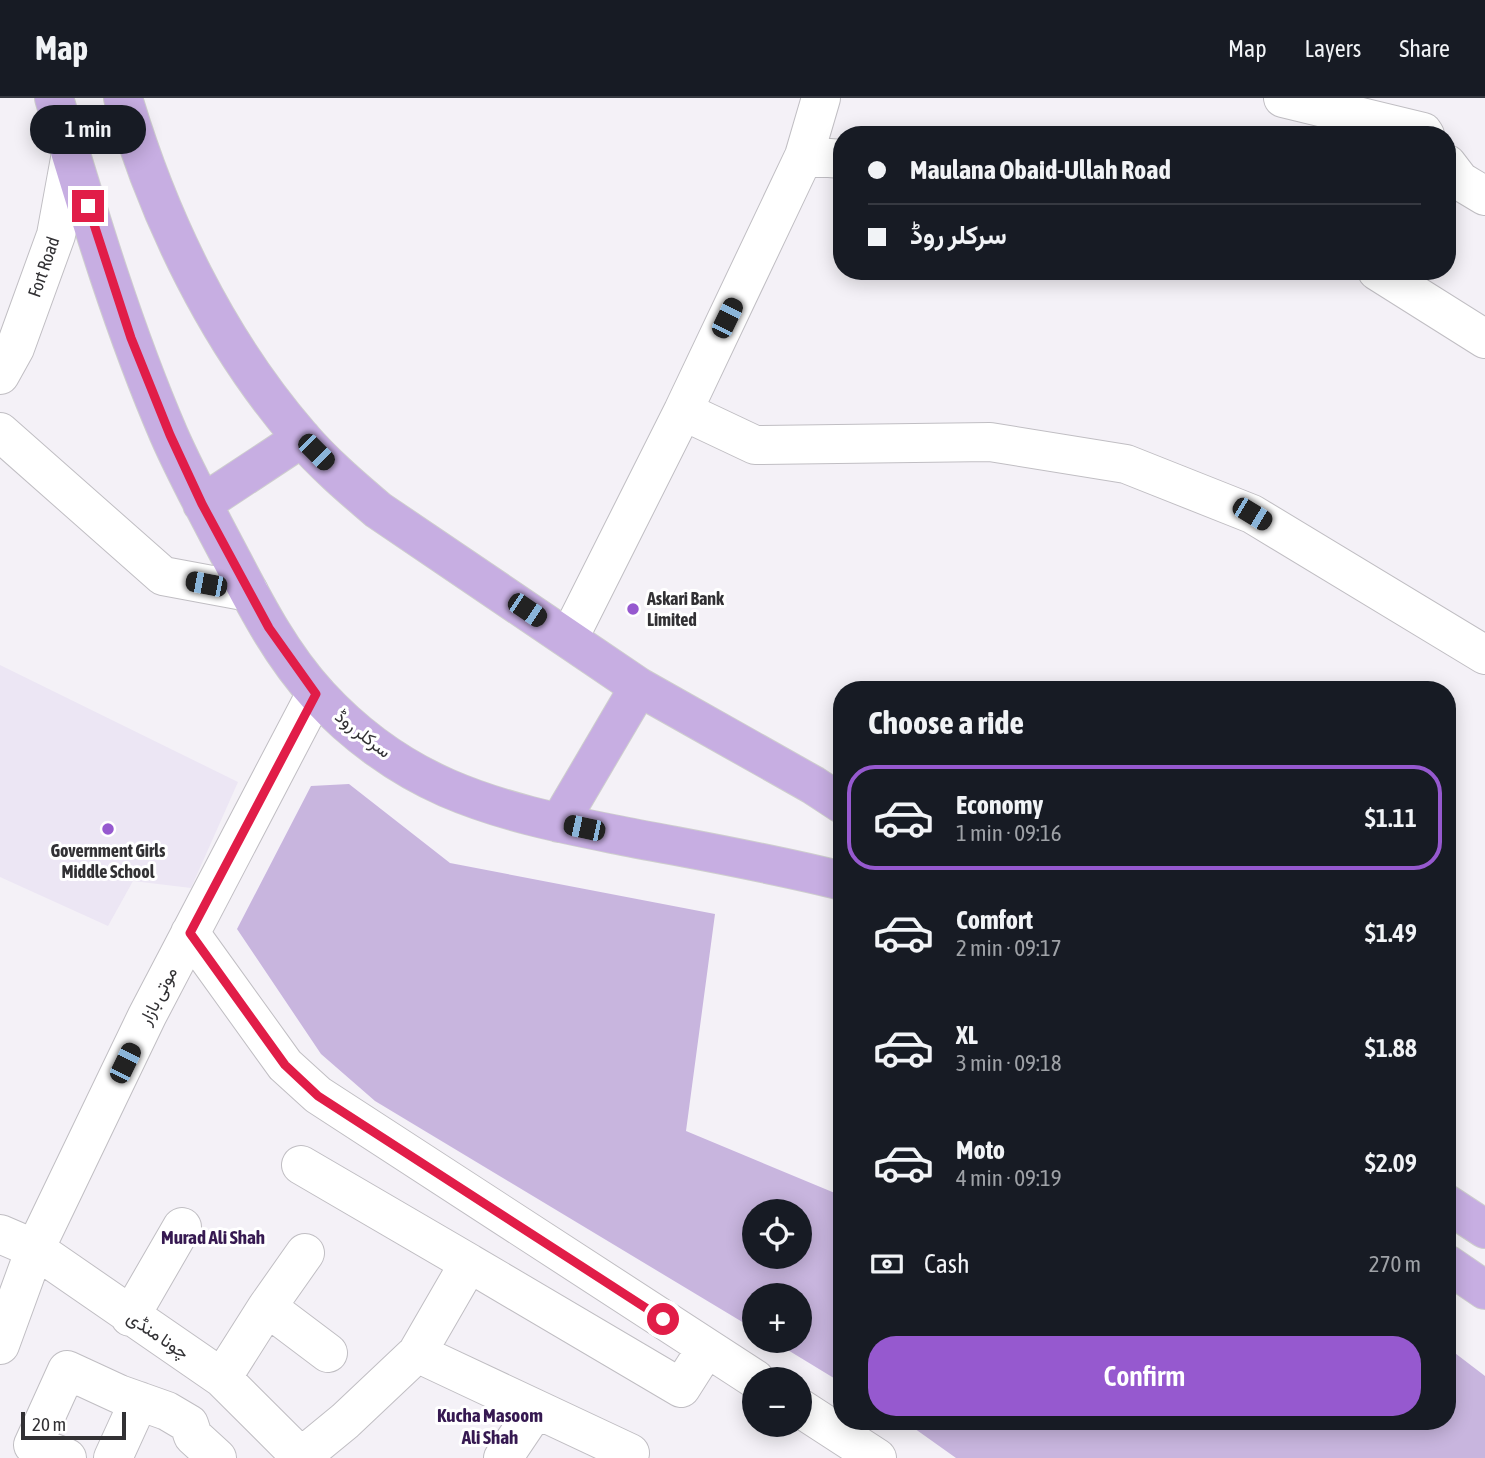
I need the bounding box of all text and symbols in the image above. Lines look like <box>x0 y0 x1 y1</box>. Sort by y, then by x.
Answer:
text: Map <box>35 29 88 67</box>
text: Map <box>1228 35 1267 62</box>
text: Layers <box>1305 35 1361 62</box>
text: Share <box>1399 35 1450 62</box>
callout: 1 min <box>30 105 146 154</box>
text: 1 min <box>65 116 111 142</box>
text: Maulana Obaid-Ullah Road <box>910 155 1171 185</box>
route end <box>72 190 104 222</box>
text: سرکلر روڈ <box>910 220 1007 250</box>
street label: Fort Road <box>23 234 64 300</box>
car <box>709 295 746 341</box>
car <box>294 430 339 474</box>
car <box>1229 494 1276 534</box>
car <box>184 570 229 598</box>
place label: Askari Bank Limited <box>646 588 725 630</box>
car <box>504 590 551 630</box>
marker: Askari Bank Limited <box>625 601 641 617</box>
text: Choose a ride <box>868 704 1024 741</box>
street label: سرکلر روڈ <box>331 705 395 763</box>
icon: car <box>872 786 935 849</box>
text: Economy <box>956 790 1043 820</box>
text: $1.11 <box>1365 803 1417 833</box>
car <box>562 813 607 843</box>
text: 1 min · 09:16 <box>956 820 1062 846</box>
marker: Government Girls Middle School <box>100 821 116 837</box>
place label: Government Girls Middle School <box>51 840 166 882</box>
icon: car <box>872 901 935 964</box>
text: Comfort <box>956 905 1033 935</box>
text: $1.49 <box>1365 918 1417 948</box>
text: 2 min · 09:17 <box>956 935 1062 961</box>
street label: موتی بازار <box>134 963 182 1030</box>
icon: car <box>872 1016 935 1079</box>
text: XL <box>956 1020 978 1050</box>
text: $1.88 <box>1365 1033 1417 1063</box>
car <box>107 1040 144 1086</box>
text: 3 min · 09:18 <box>956 1050 1062 1076</box>
icon: car <box>872 1131 935 1194</box>
text: Moto <box>956 1135 1005 1165</box>
text: $2.09 <box>1365 1148 1417 1178</box>
text: 4 min · 09:19 <box>956 1165 1062 1191</box>
map controls <box>742 1199 812 1437</box>
button: locate <box>742 1199 812 1269</box>
district label: Murad Ali Shah <box>161 1226 265 1248</box>
icon: cash <box>868 1245 906 1283</box>
text: Cash <box>924 1249 970 1279</box>
text: 270 m <box>1369 1251 1421 1277</box>
button: + <box>742 1283 812 1353</box>
route start <box>647 1303 679 1335</box>
street label: چونا منڈی <box>122 1306 193 1365</box>
button: Confirm <box>868 1336 1421 1416</box>
button: − <box>742 1367 812 1437</box>
district label: Kucha Masoom Ali Shah <box>437 1404 543 1448</box>
scale bar <box>21 1409 126 1441</box>
text: 20 m <box>32 1413 66 1435</box>

